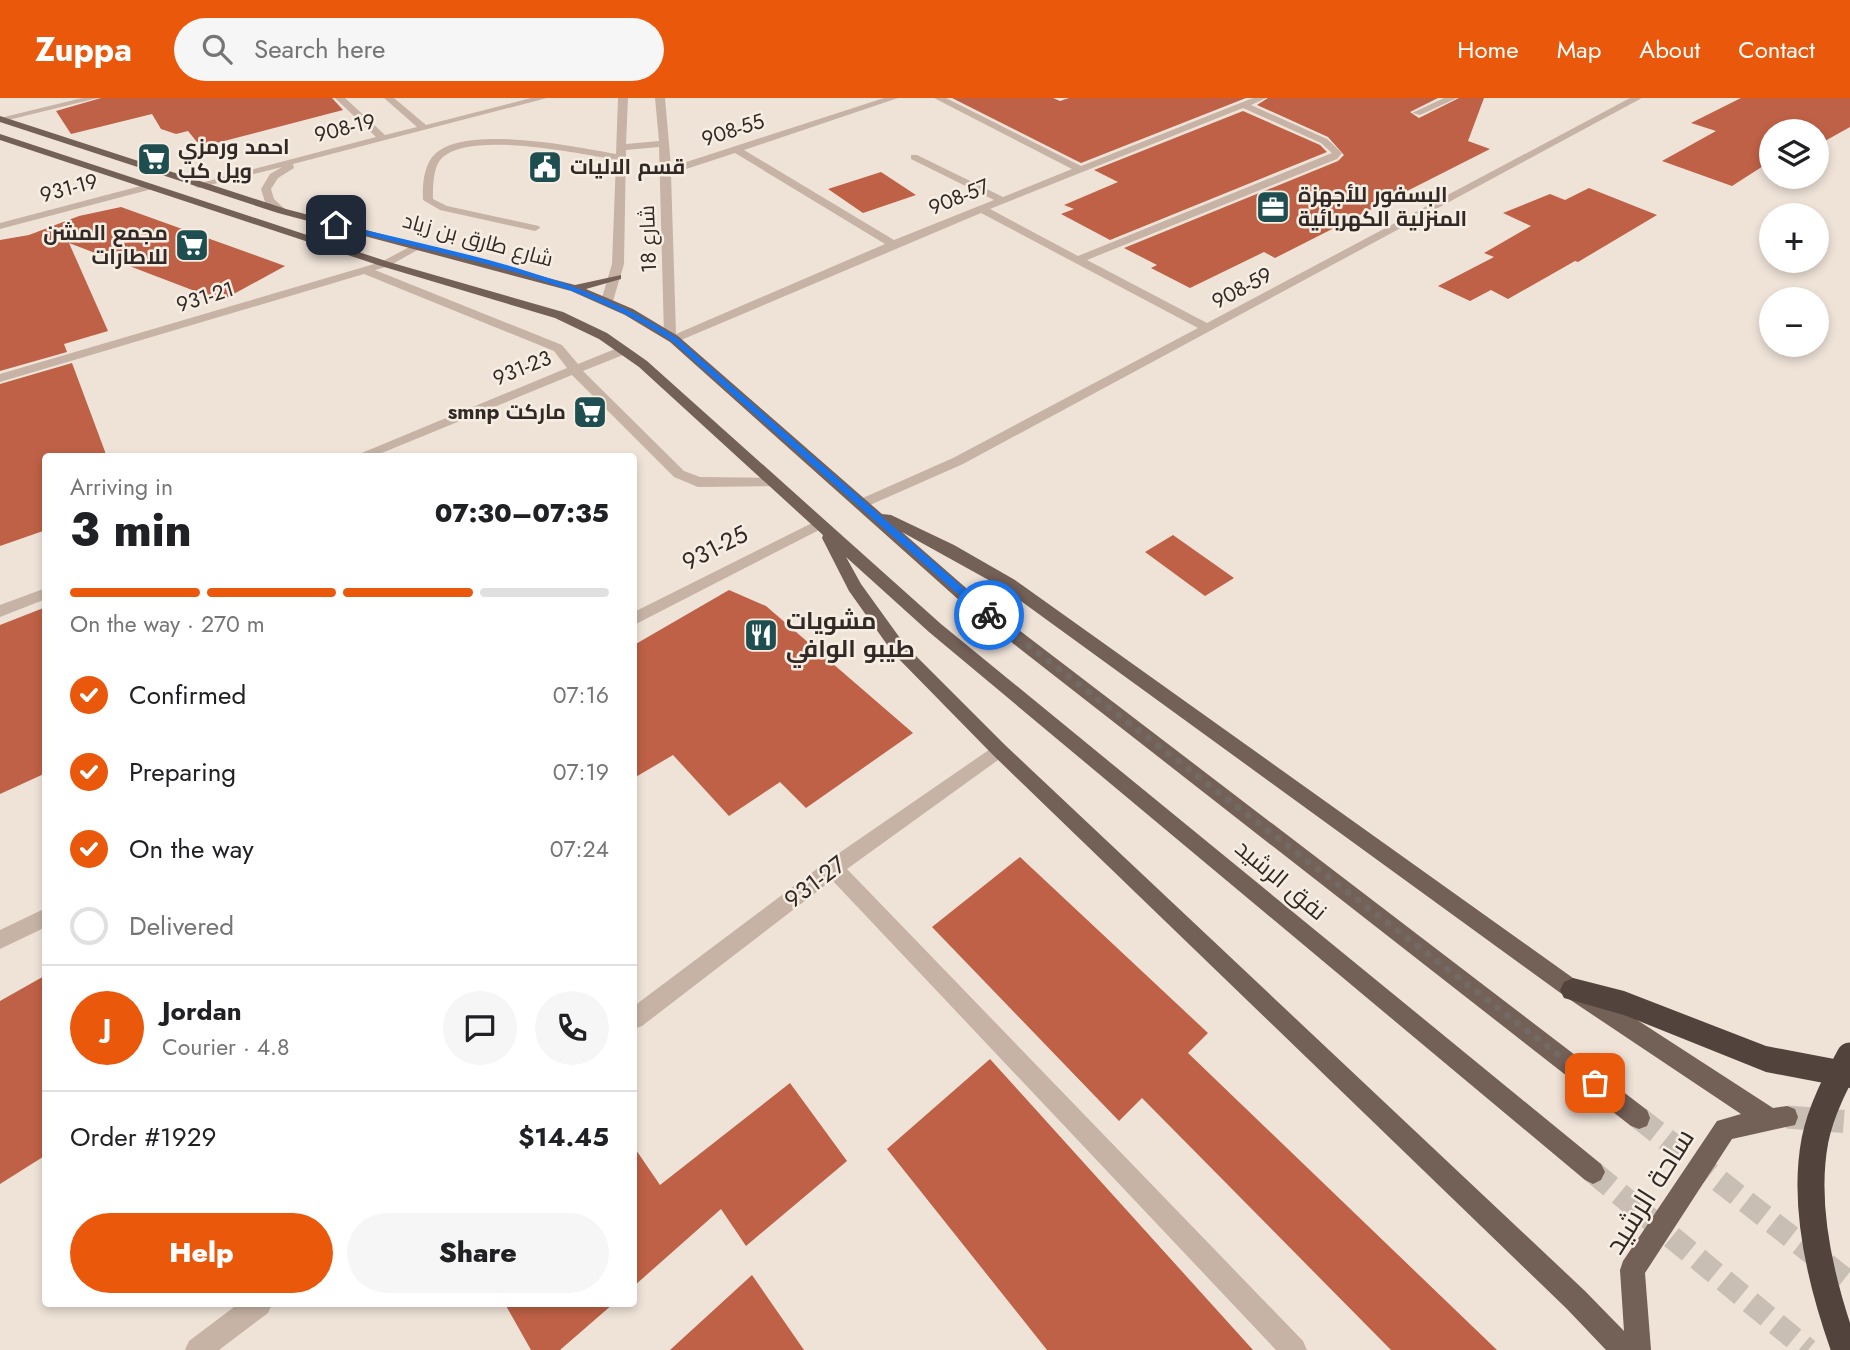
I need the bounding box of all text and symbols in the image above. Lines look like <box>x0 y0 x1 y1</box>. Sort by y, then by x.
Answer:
search box <box>174 18 664 81</box>
text: Zuppa <box>35 26 132 73</box>
icon: search <box>198 30 236 68</box>
text: Search here <box>254 30 385 68</box>
text: Home <box>1457 32 1519 67</box>
text: Map <box>1557 32 1601 67</box>
text: About <box>1639 32 1700 67</box>
text: Contact <box>1738 32 1815 67</box>
street label: 908-19 <box>311 106 379 150</box>
street label: 908-55 <box>698 106 768 154</box>
map controls <box>1759 119 1829 357</box>
button: layers <box>1759 119 1829 189</box>
place label: احمد ورمزي ويل كب <box>178 132 290 186</box>
supermarket icon: احمد ورمزي ويل كب <box>135 140 173 178</box>
public building icon: قسم الاليات <box>526 148 564 186</box>
place label: قسم الاليات <box>570 152 685 182</box>
street label: 931-19 <box>37 166 101 210</box>
street label: 908-57 <box>924 171 994 223</box>
place label: البسفور للأجهزة المنزلية الكهربائية <box>1298 180 1467 234</box>
office icon: البسفور للأجهزة المنزلية الكهربائية <box>1254 188 1292 226</box>
pin <box>306 195 366 255</box>
button: + <box>1759 203 1829 273</box>
street label: شارع 18 <box>632 205 664 273</box>
icon: home <box>317 206 355 244</box>
street label: شارع طارق بن زياد <box>400 206 556 274</box>
place label: مجمع المشن للاطارات <box>43 218 168 272</box>
supermarket icon: مجمع المشن للاطارات <box>173 226 211 264</box>
street label: 908-59 <box>1206 260 1278 316</box>
street label: 931-21 <box>172 274 238 320</box>
button: − <box>1759 287 1829 357</box>
street label: 931-23 <box>488 343 556 393</box>
supermarket icon: smnp ماركت <box>571 393 609 431</box>
place label: smnp ماركت <box>448 397 566 427</box>
text: Arriving in <box>70 470 173 504</box>
text: 07:30–07:35 <box>435 494 609 532</box>
text: 3 min <box>70 497 192 563</box>
street label: 931-25 <box>676 516 754 579</box>
courier <box>954 580 1024 650</box>
icon: bike <box>970 596 1008 634</box>
place label: مشويات طيبو الوافي <box>786 603 915 668</box>
text: On the way · 270 m <box>70 607 265 641</box>
restaurant icon: مشويات طيبو الوافي <box>742 616 780 654</box>
icon: check <box>70 676 108 714</box>
text: Confirmed <box>129 676 246 714</box>
text: 07:16 <box>553 678 609 712</box>
icon: check <box>70 753 108 791</box>
text: Preparing <box>129 753 236 791</box>
text: 07:19 <box>553 755 609 789</box>
icon: check <box>70 830 108 868</box>
text: On the way <box>129 830 254 868</box>
street label: نفق الرشيد <box>1228 831 1335 929</box>
text: 07:24 <box>550 832 609 866</box>
street label: 931-27 <box>777 847 853 916</box>
text: Delivered <box>129 907 234 945</box>
button: chat <box>443 991 517 1065</box>
button: phone <box>535 991 609 1065</box>
text: Jordan <box>162 992 242 1030</box>
text: J <box>103 1009 111 1047</box>
text: Courier · 4.8 <box>162 1030 290 1064</box>
pin <box>1565 1053 1625 1113</box>
icon: bag <box>1576 1064 1614 1102</box>
text: Order #1929 <box>70 1118 217 1156</box>
text: $14.45 <box>518 1118 609 1156</box>
street label: ساحة الرشيد <box>1595 1120 1704 1262</box>
button: Help <box>70 1213 333 1293</box>
button: Share <box>347 1213 609 1293</box>

